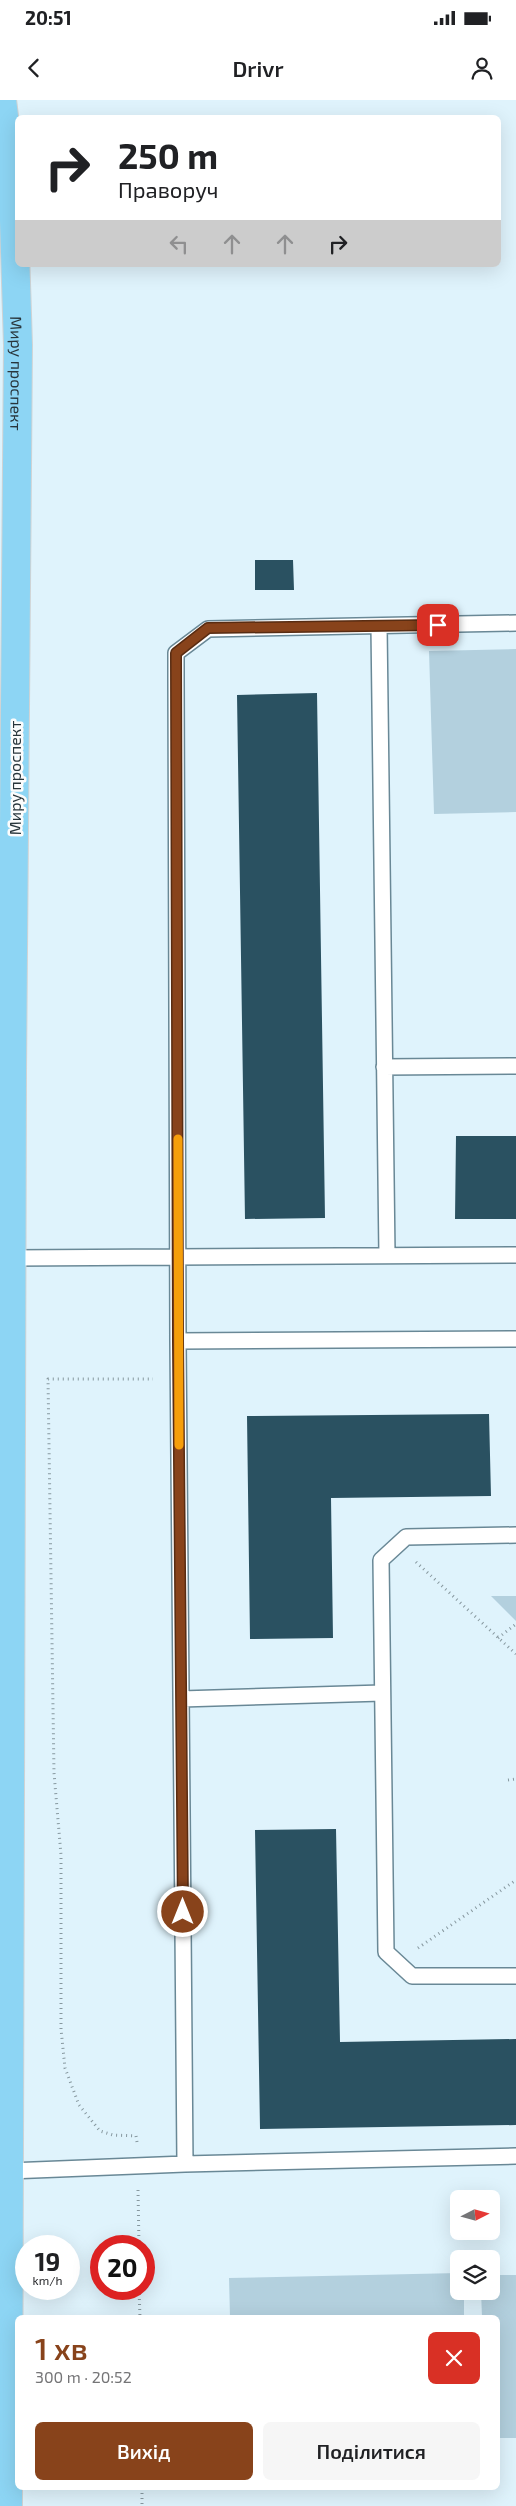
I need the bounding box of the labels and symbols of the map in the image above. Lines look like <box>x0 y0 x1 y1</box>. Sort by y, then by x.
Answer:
street label: Миру проспект <box>7 316 28 431</box>
pin <box>417 604 459 646</box>
street label: Миру проспект <box>5 721 25 835</box>
position arrow <box>156 1885 208 1937</box>
north arrow <box>450 2190 500 2240</box>
speed limit sign: 20 <box>90 2235 155 2300</box>

